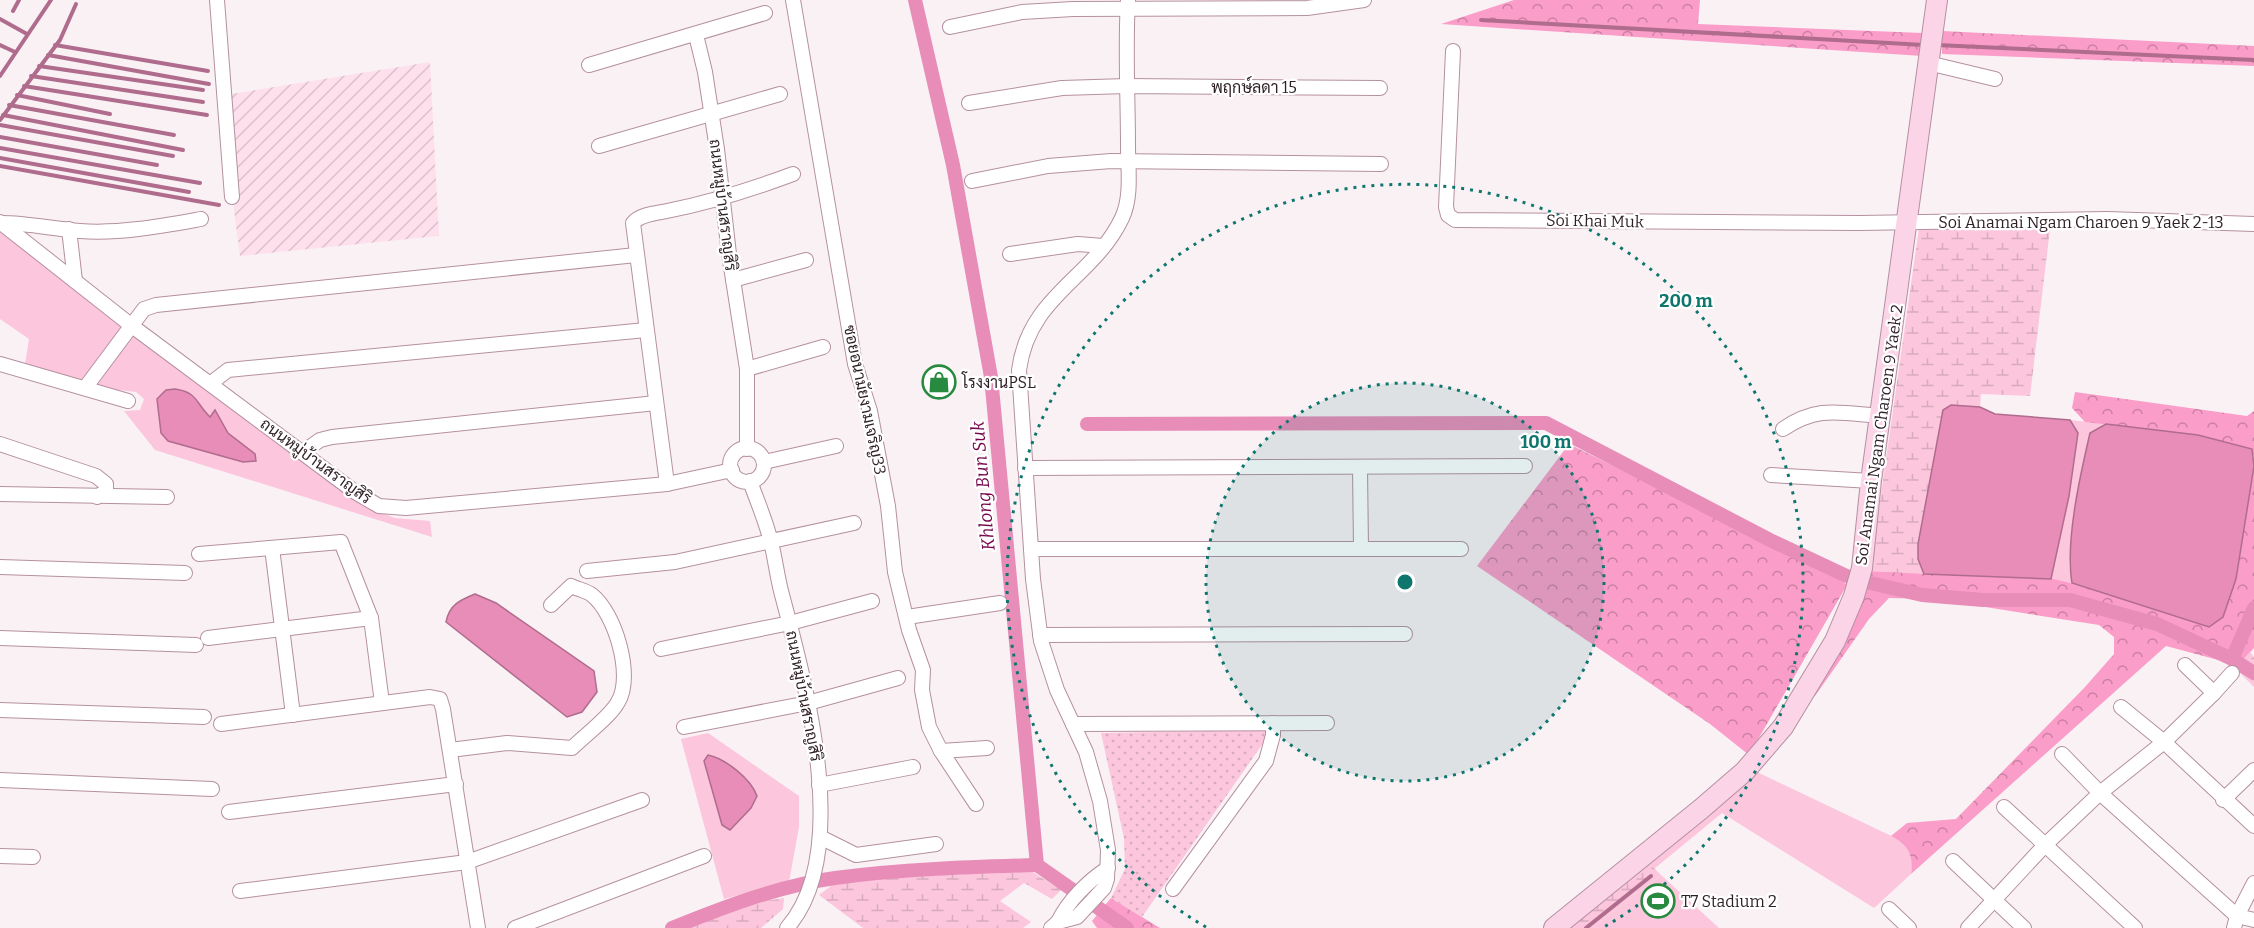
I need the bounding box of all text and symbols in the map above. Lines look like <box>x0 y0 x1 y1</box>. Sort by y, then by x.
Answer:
street label: พฤกษ์ลดา 15 <box>1211 75 1297 97</box>
street label: ถนนหมู่บ้านสราญสิริ <box>703 138 742 273</box>
street label: Soi Khai Muk <box>1546 211 1644 231</box>
street label: Soi Anamai Ngam Charoen 9 Yaek 2-13 <box>1938 213 2224 232</box>
text: 200 m <box>1659 290 1713 312</box>
street label: Soi Anamai Ngam Charoen 9 Yaek 2 <box>1851 303 1907 567</box>
street label: ซอยอนามัยงามเจริญ33 <box>840 323 891 477</box>
shop icon: โรงงานPSL <box>921 364 957 400</box>
place label: โรงงานPSL <box>961 371 1036 392</box>
street label: ถนนหมู่บ้านสราญสิริ <box>255 413 376 510</box>
water label: Khlong Bun Suk <box>966 420 1000 552</box>
text: 100 m <box>1520 431 1572 453</box>
centre of rings <box>1395 572 1415 592</box>
street label: ถนนหมู่บ้านสราญสิริ <box>780 629 827 764</box>
sports icon: T7 Stadium 2 <box>1640 883 1676 919</box>
place label: T7 Stadium 2 <box>1681 892 1777 911</box>

